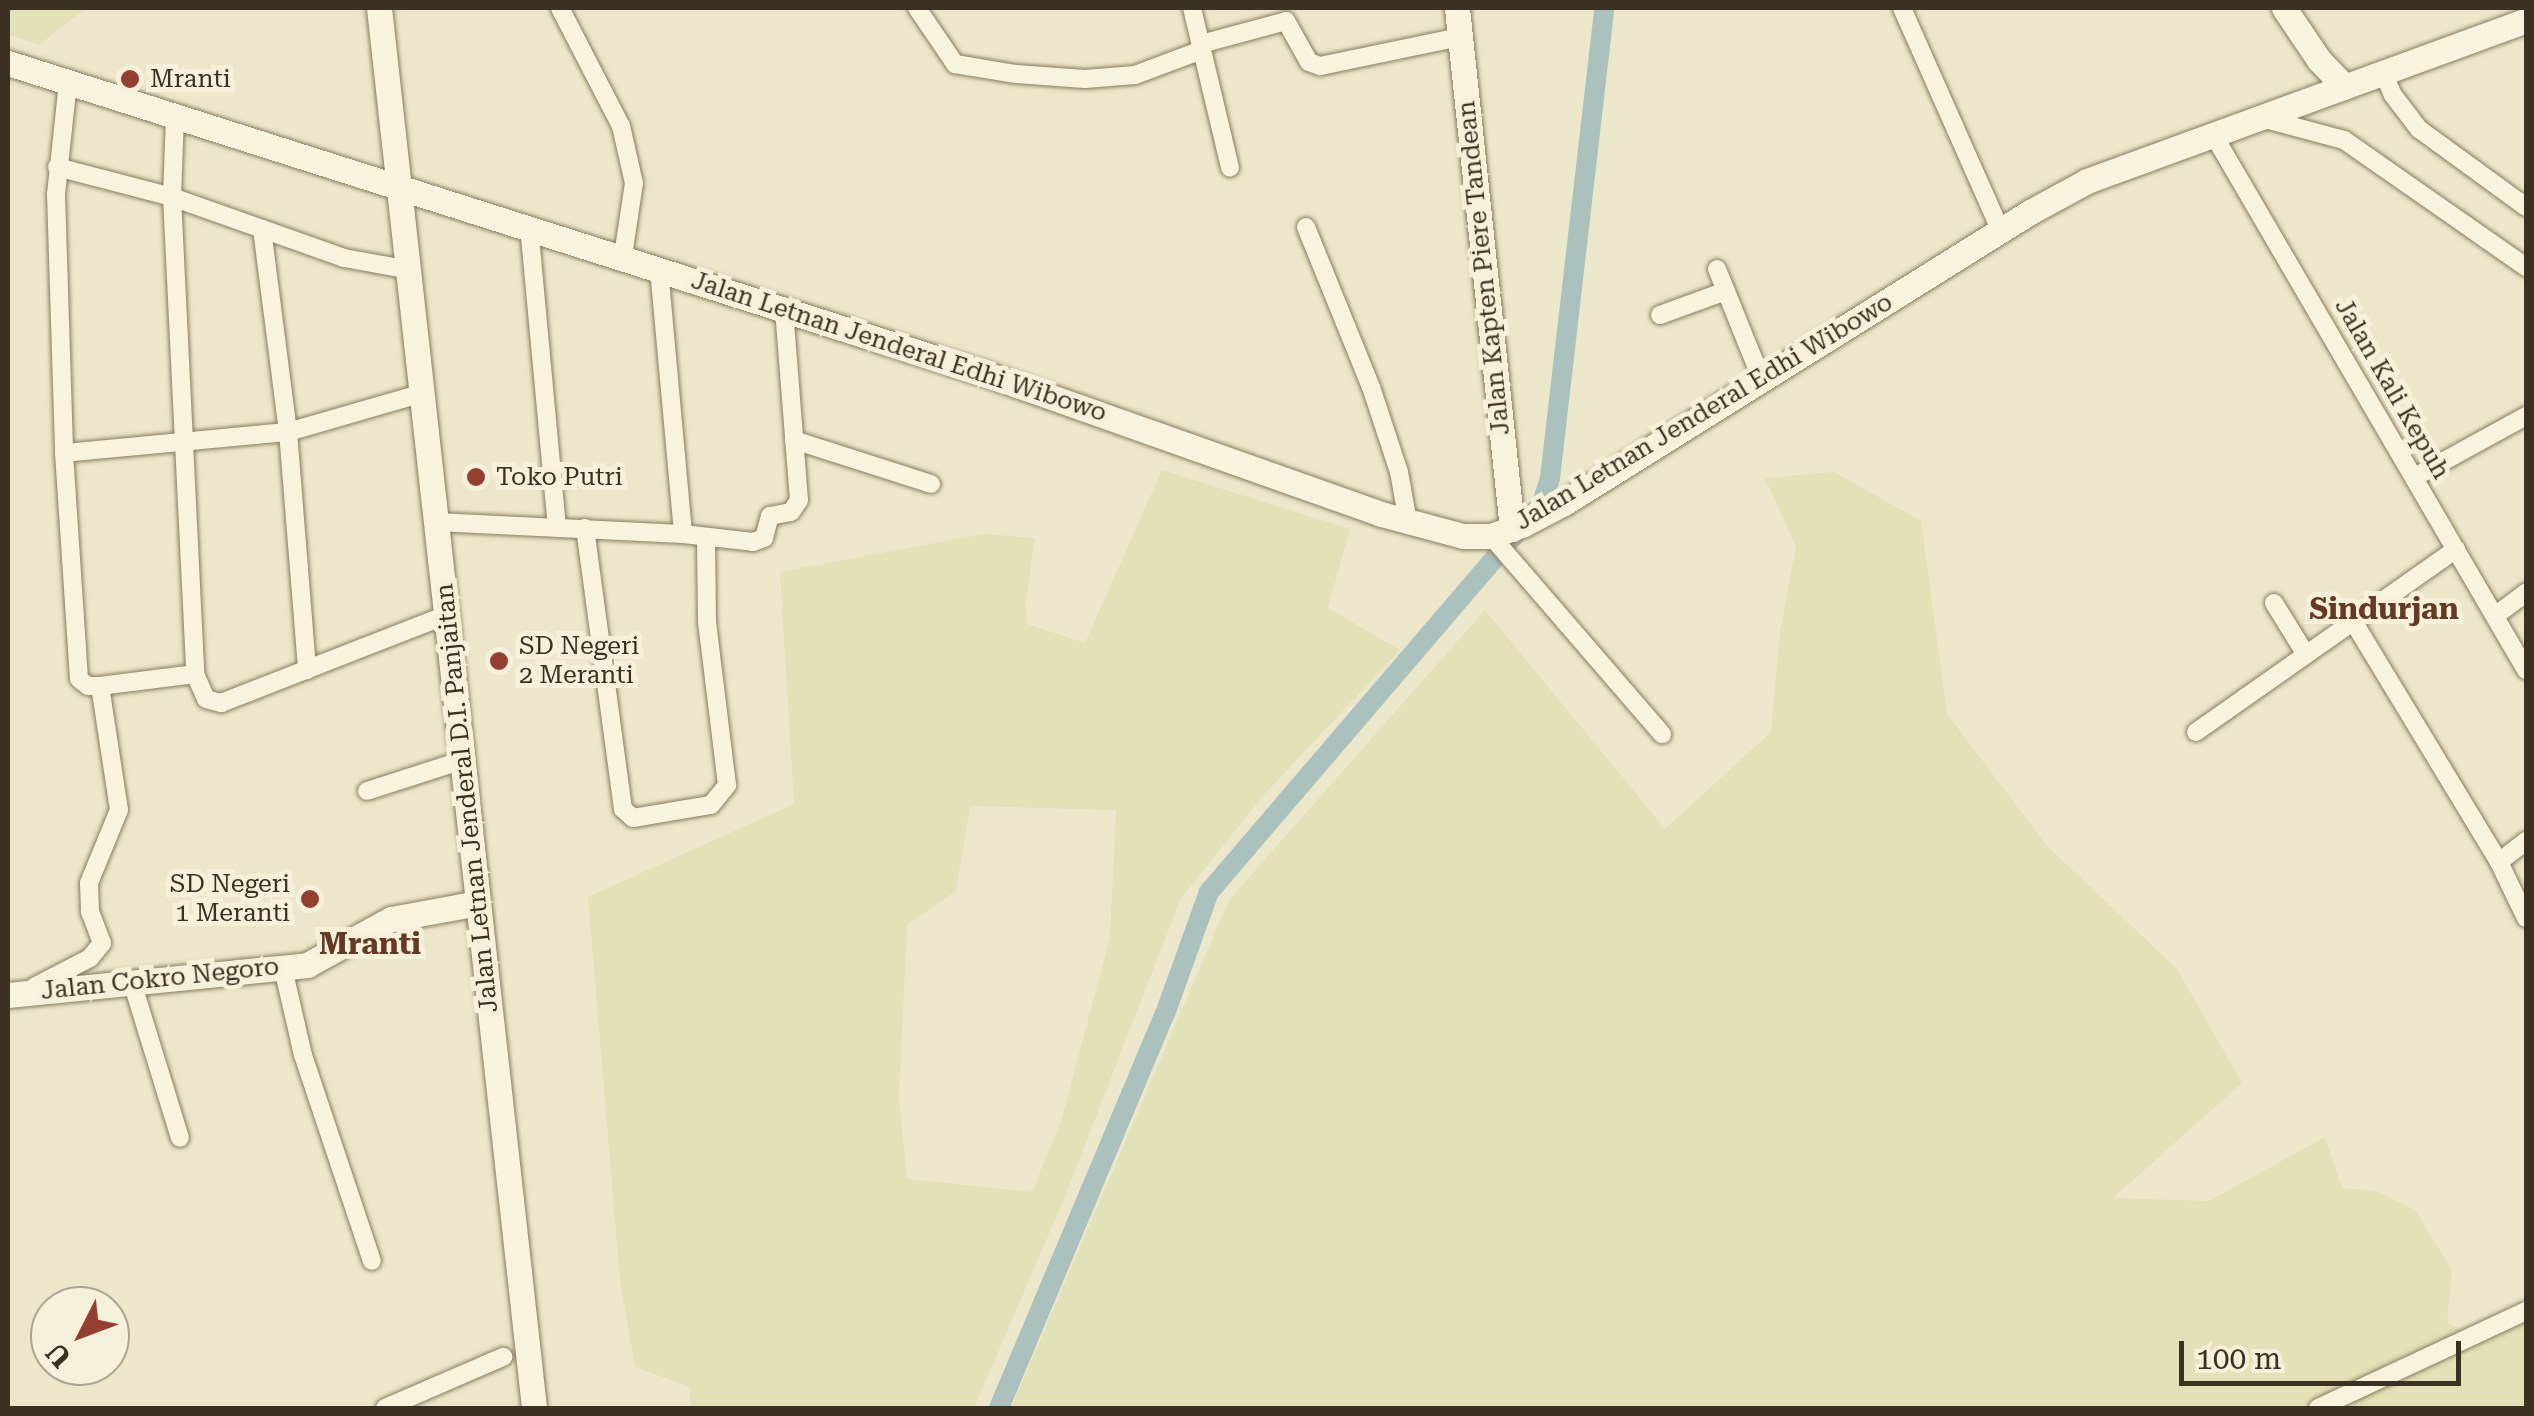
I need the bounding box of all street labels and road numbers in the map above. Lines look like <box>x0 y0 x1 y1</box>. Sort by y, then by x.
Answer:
street label: Jalan Kapten Piere Tandean <box>1452 99 1516 437</box>
street label: Jalan Letnan Jenderal Edhi Wibowo <box>688 266 1110 428</box>
street label: Jalan Letnan Jenderal Edhi Wibowo <box>1510 287 1898 537</box>
street label: Jalan Kali Kepuh <box>2328 293 2456 485</box>
street label: Jalan Letnan Jenderal D.I. Panjaitan <box>430 582 504 1014</box>
street label: Jalan Cokro Negoro <box>39 952 281 1006</box>

